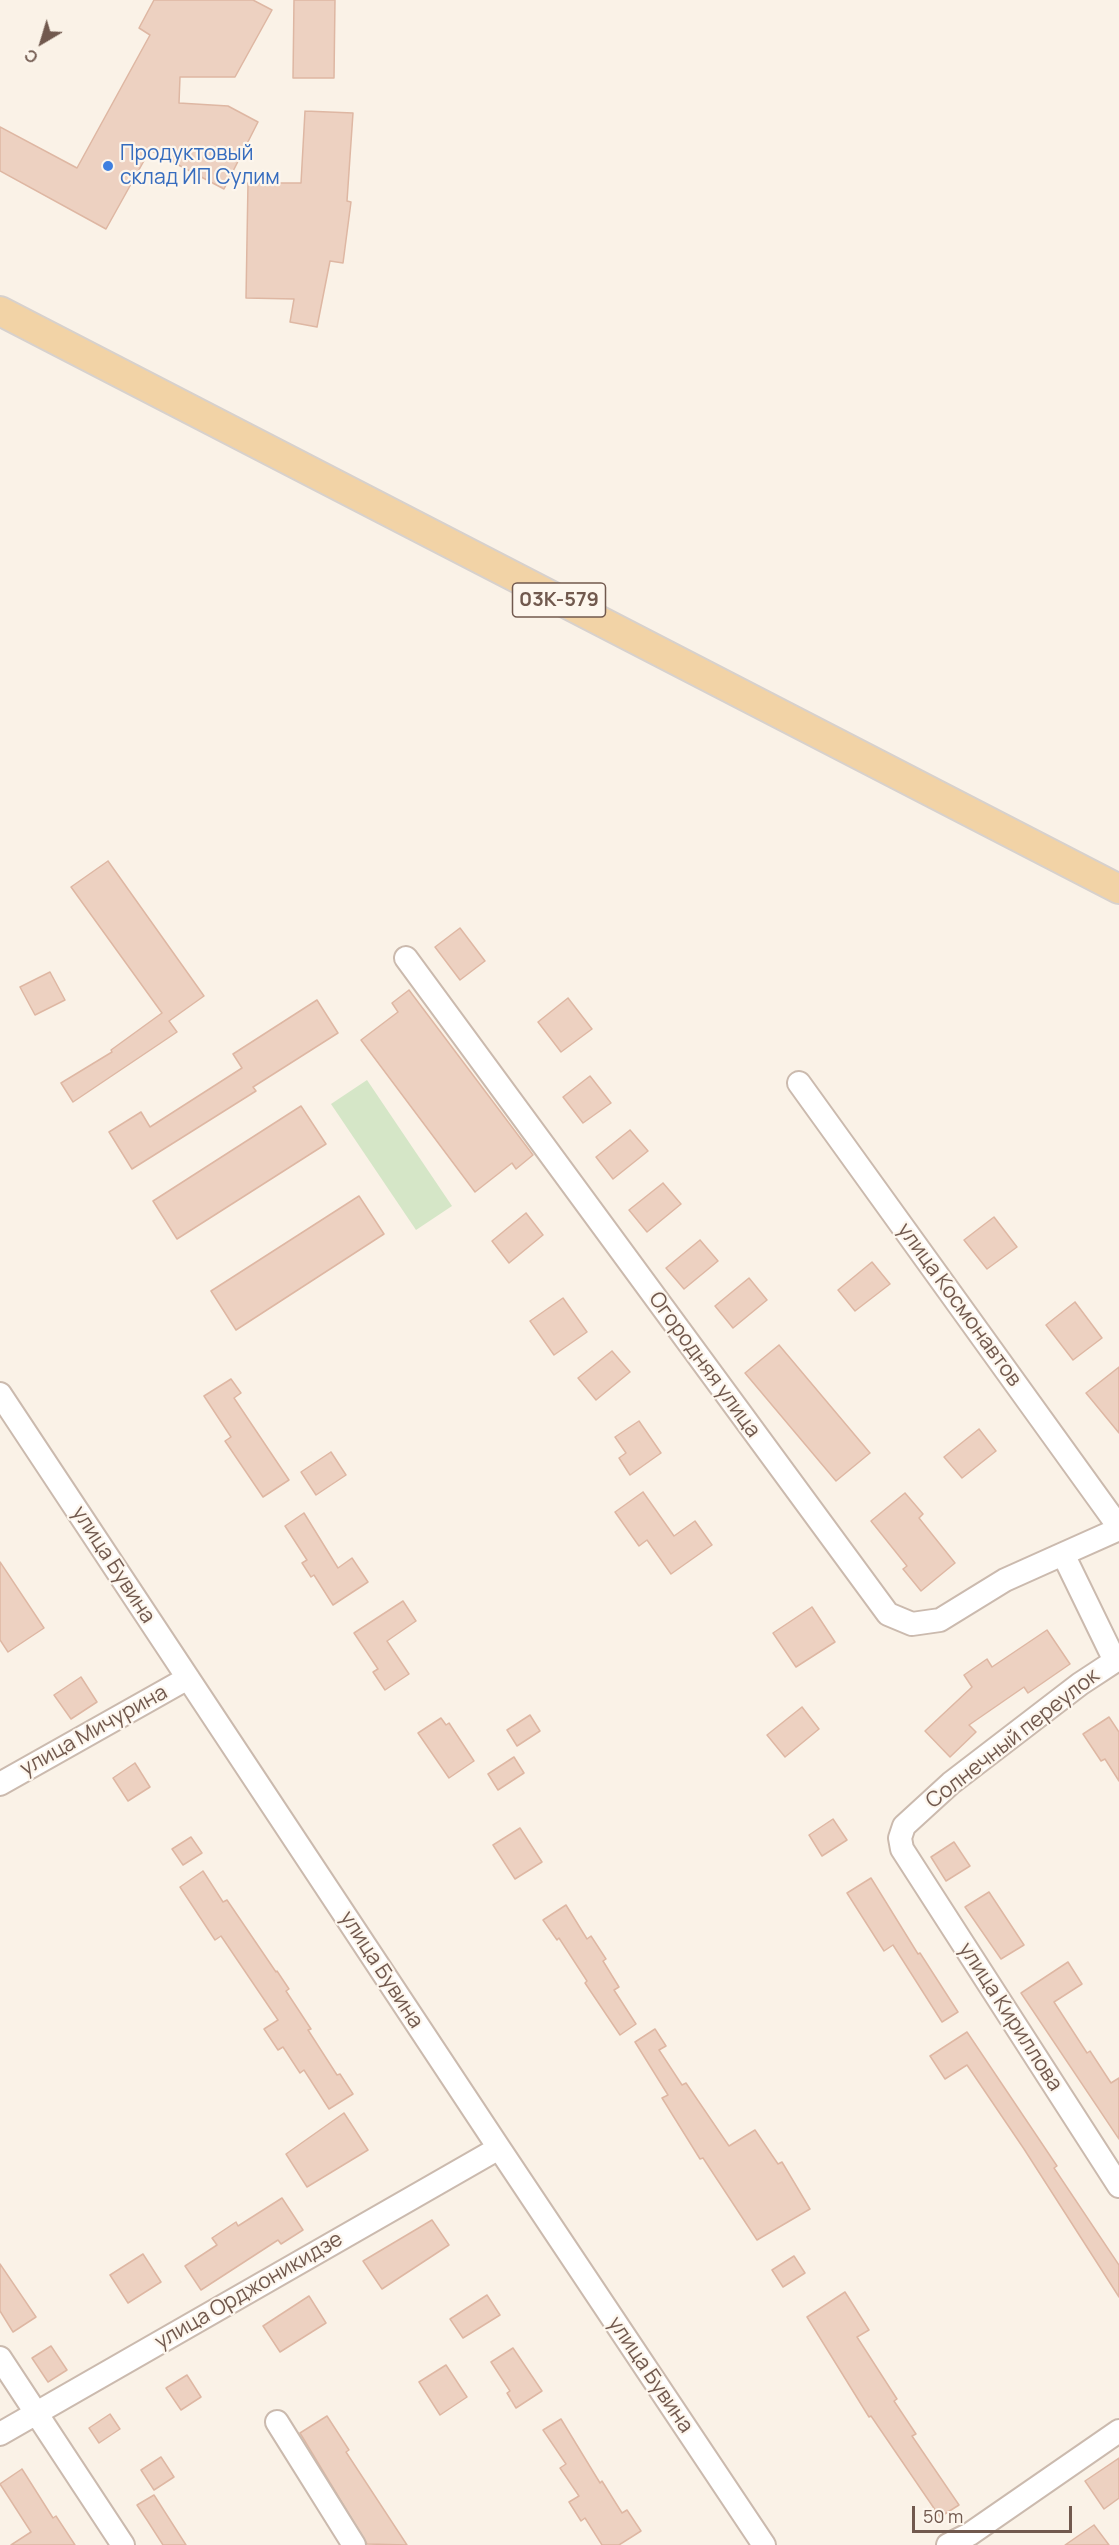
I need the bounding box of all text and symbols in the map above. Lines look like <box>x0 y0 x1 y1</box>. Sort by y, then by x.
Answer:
north arrow <box>12 12 72 72</box>
text: С <box>19 44 42 68</box>
place label: Продуктовый склад ИП Сулим <box>120 141 280 191</box>
marker: Продуктовый склад ИП Сулим <box>101 159 115 173</box>
road number: 03К-579 <box>512 583 606 617</box>
street label: улица Космонавтов <box>891 1218 1027 1392</box>
street label: Огородняя улица <box>643 1287 765 1443</box>
street label: улица Бувина <box>66 1502 160 1628</box>
street label: Солнечный переулок <box>921 1664 1105 1814</box>
street label: улица Мичурина <box>16 1680 172 1782</box>
street label: улица Бувина <box>334 1907 428 2033</box>
street label: улица Кириллова <box>953 1938 1067 2096</box>
street label: улица Орджоникидзе <box>151 2227 347 2355</box>
street label: улица Бувина <box>602 2312 698 2438</box>
scale bar <box>915 2494 1076 2532</box>
text: 50 m <box>923 2504 963 2528</box>

